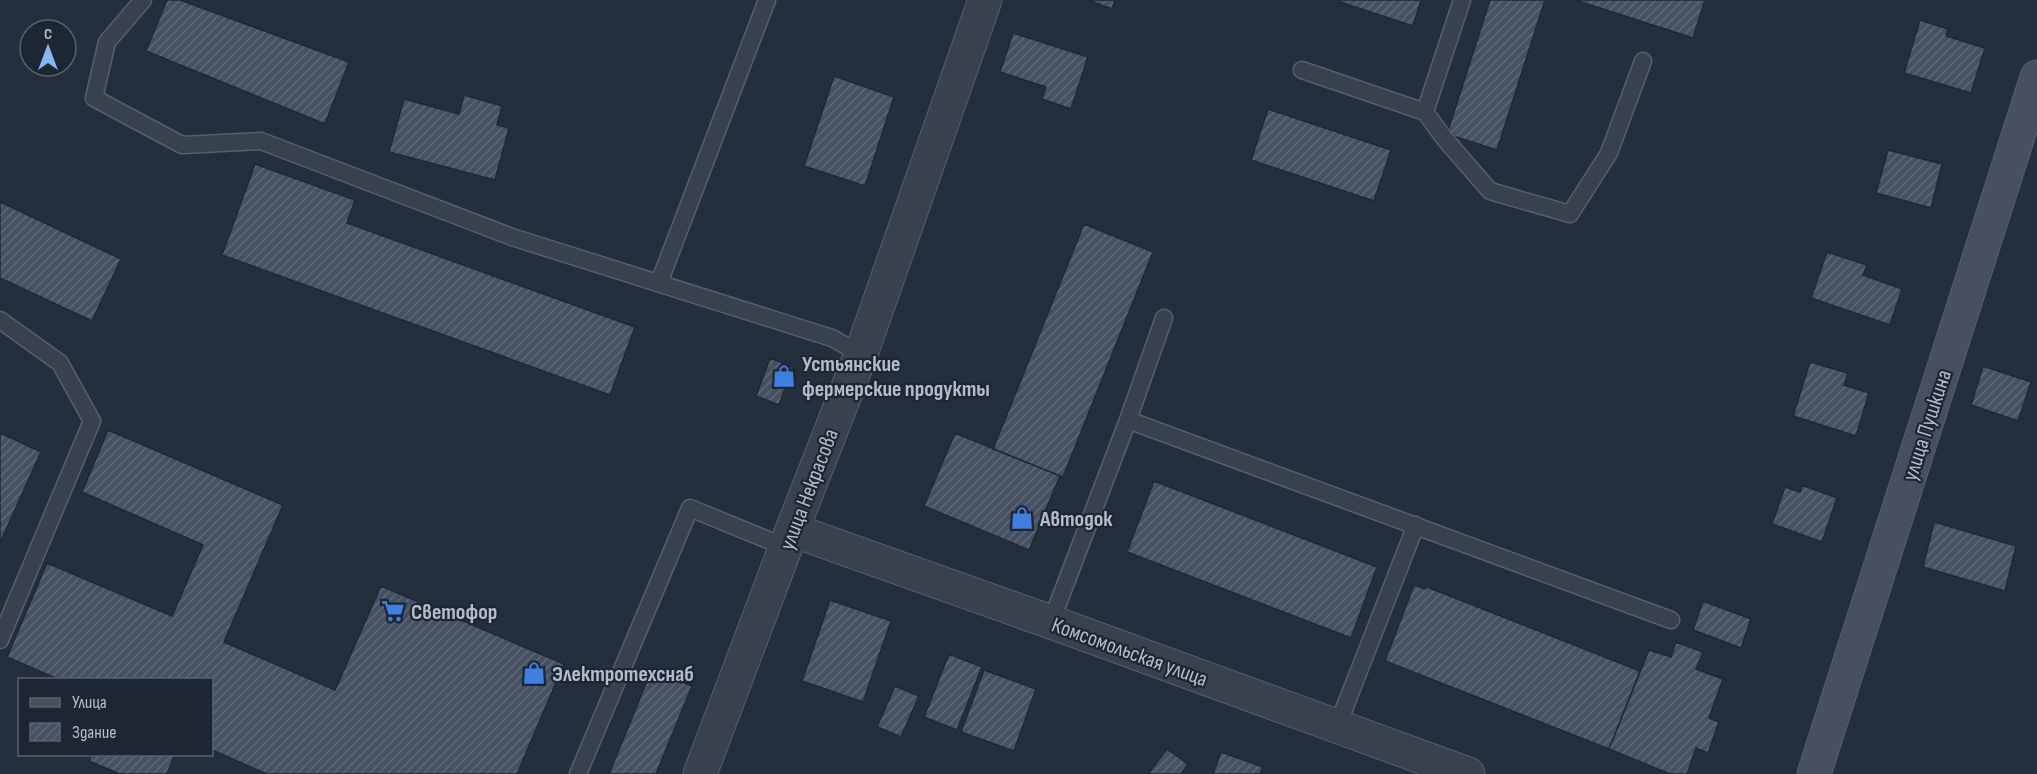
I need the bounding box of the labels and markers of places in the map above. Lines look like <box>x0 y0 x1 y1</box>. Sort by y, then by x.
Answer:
place label: Устьянские фермерские продукты <box>802 351 990 403</box>
shop icon: Устьянские фермерские продукты <box>771 363 797 389</box>
shop icon: Автодок <box>1009 505 1035 531</box>
place label: Автодок <box>1039 506 1113 533</box>
supermarket icon: Светофор <box>380 598 406 624</box>
place label: Светофор <box>411 599 497 626</box>
shop icon: Электротехснаб <box>521 660 547 686</box>
place label: Электротехснаб <box>552 661 694 688</box>

